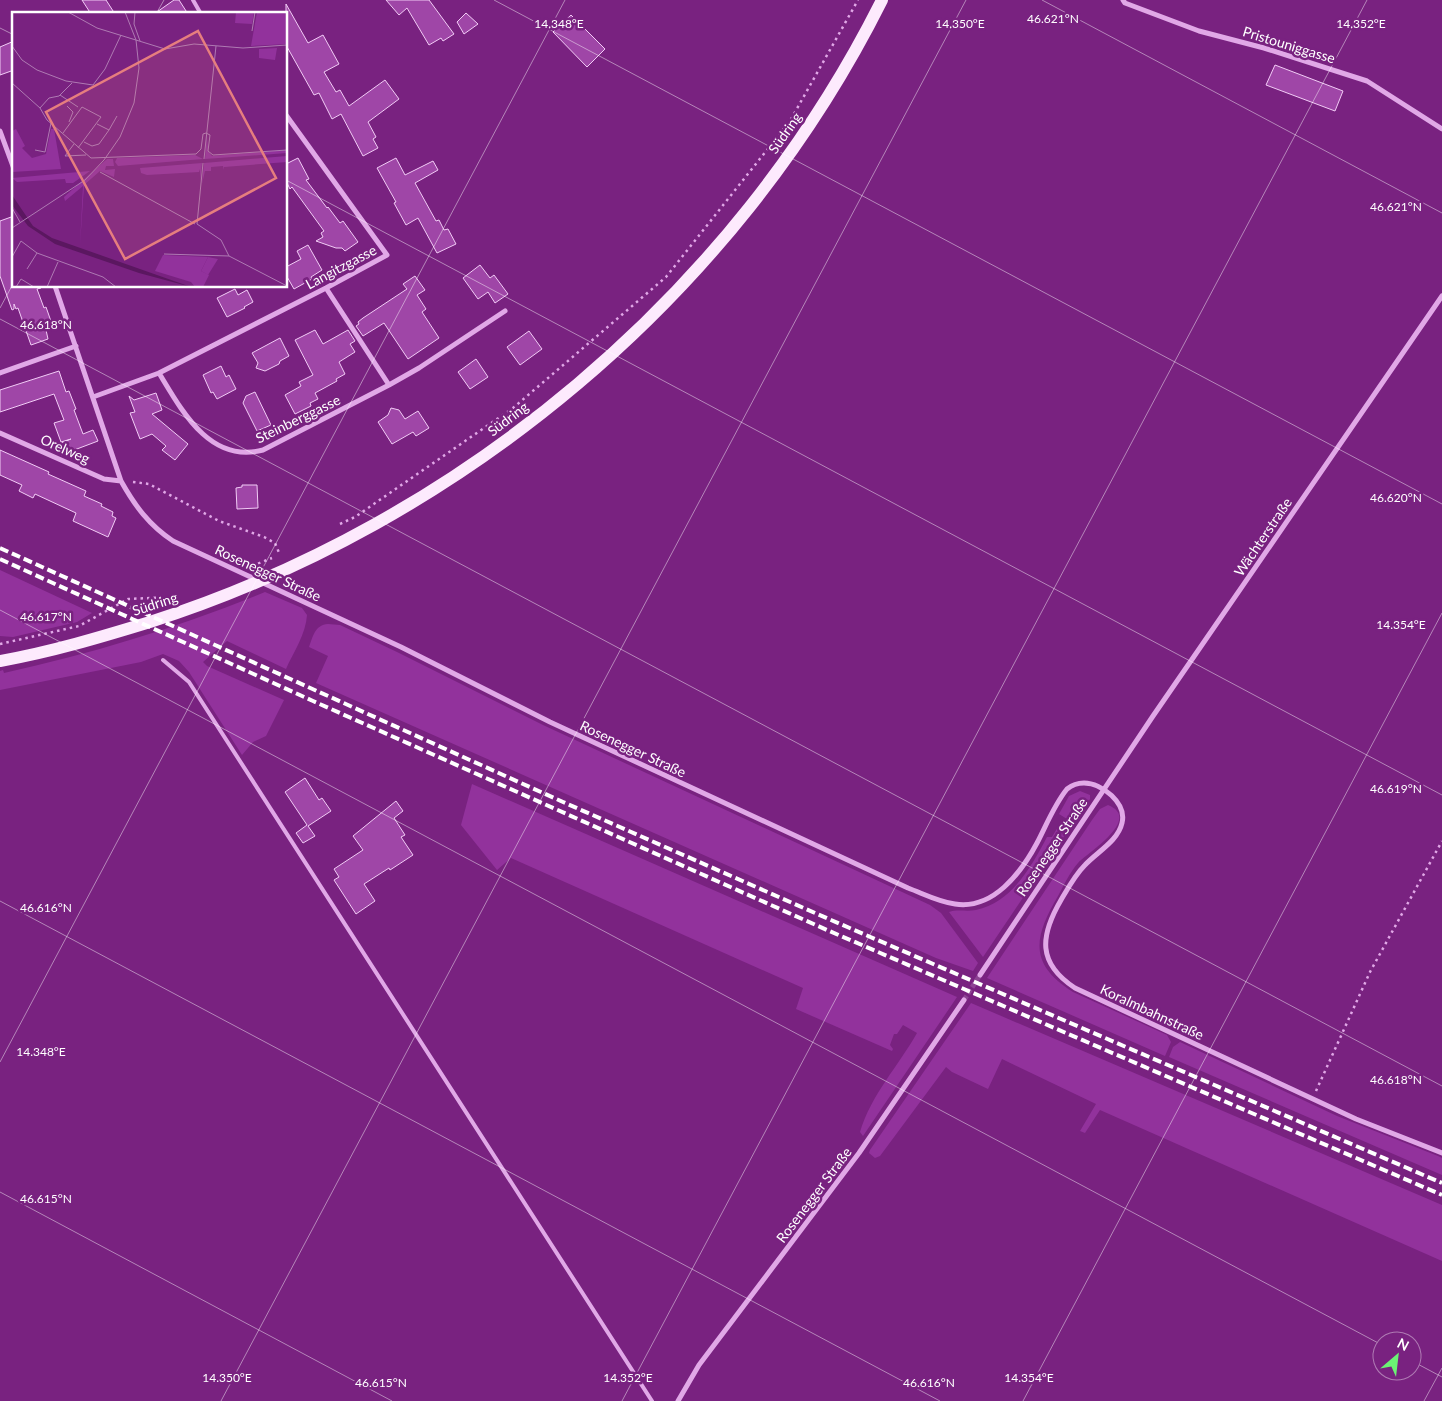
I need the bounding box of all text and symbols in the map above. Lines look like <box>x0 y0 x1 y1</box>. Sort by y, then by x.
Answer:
text: 46.621°N <box>1027 11 1079 26</box>
inset map <box>12 12 288 288</box>
text: 14.348°E <box>534 16 584 31</box>
text: 14.350°E <box>935 16 985 31</box>
text: 14.352°E <box>1336 16 1386 31</box>
street label: Pristouniggasse <box>1241 22 1337 67</box>
street label: Südring <box>764 109 805 157</box>
text: 46.621°N <box>1370 199 1422 214</box>
street label: Langitzgasse <box>302 241 379 292</box>
text: 46.618°N <box>20 317 72 332</box>
street label: Steinberggasse <box>253 391 343 446</box>
street label: Südring <box>484 398 531 439</box>
street label: Orelweg <box>38 430 92 467</box>
text: 46.620°N <box>1370 490 1422 505</box>
street label: Wächterstraße <box>1230 494 1295 579</box>
street label: Rosenegger Straße <box>213 541 324 605</box>
street label: Südring <box>130 588 180 619</box>
text: 46.617°N <box>20 609 72 624</box>
text: 14.354°E <box>1376 617 1426 632</box>
street label: Rosenegger Straße <box>578 717 689 781</box>
text: 46.619°N <box>1370 781 1422 796</box>
street label: Rosenegger Straße <box>1012 794 1091 899</box>
text: 46.616°N <box>20 900 72 915</box>
street label: Koralmbahnstraße <box>1098 980 1207 1043</box>
text: 14.348°E <box>16 1044 66 1059</box>
text: 46.618°N <box>1370 1072 1422 1087</box>
street label: Rosenegger Straße <box>772 1144 855 1246</box>
text: 46.615°N <box>20 1191 72 1206</box>
north arrow <box>1372 1331 1422 1381</box>
text: N <box>1395 1334 1412 1354</box>
text: 14.350°E <box>202 1370 252 1385</box>
text: 14.352°E <box>603 1370 653 1385</box>
text: 14.354°E <box>1004 1370 1054 1385</box>
text: 46.615°N <box>355 1375 407 1390</box>
text: 46.616°N <box>903 1375 955 1390</box>

